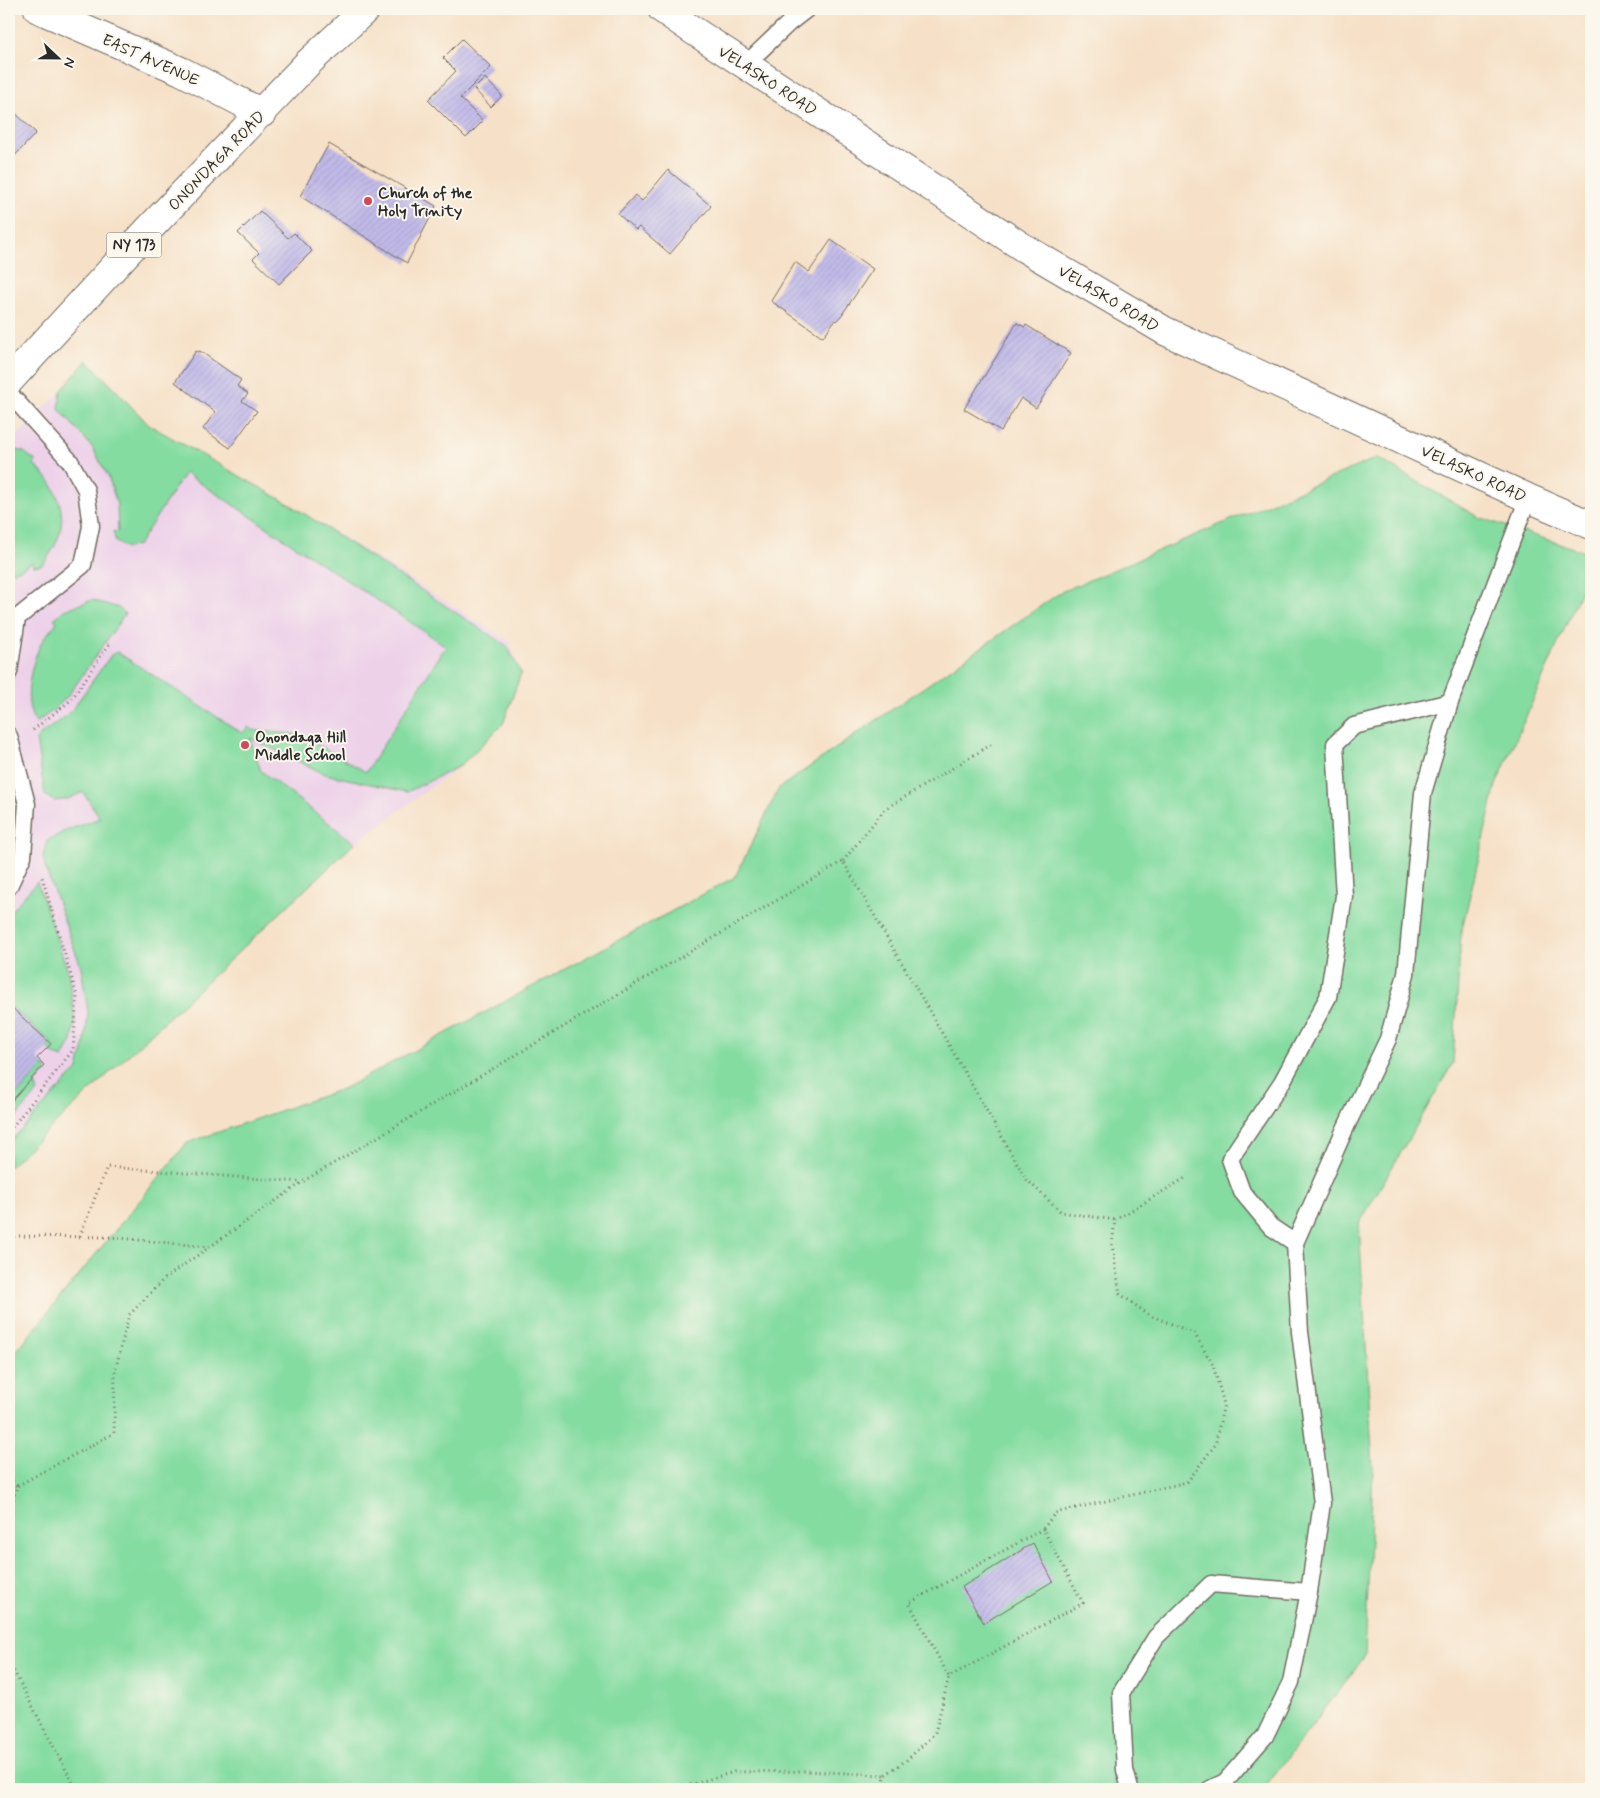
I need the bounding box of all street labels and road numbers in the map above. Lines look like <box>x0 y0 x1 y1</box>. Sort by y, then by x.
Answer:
street label: EAST AVENUE <box>99 30 202 91</box>
street label: VELASKO ROAD <box>714 41 821 121</box>
street label: ONONDAGA ROAD <box>164 106 270 216</box>
road number: NY 173 <box>106 232 162 258</box>
street label: VELASKO ROAD <box>1054 261 1163 338</box>
street label: VELASKO ROAD <box>1417 441 1529 508</box>

